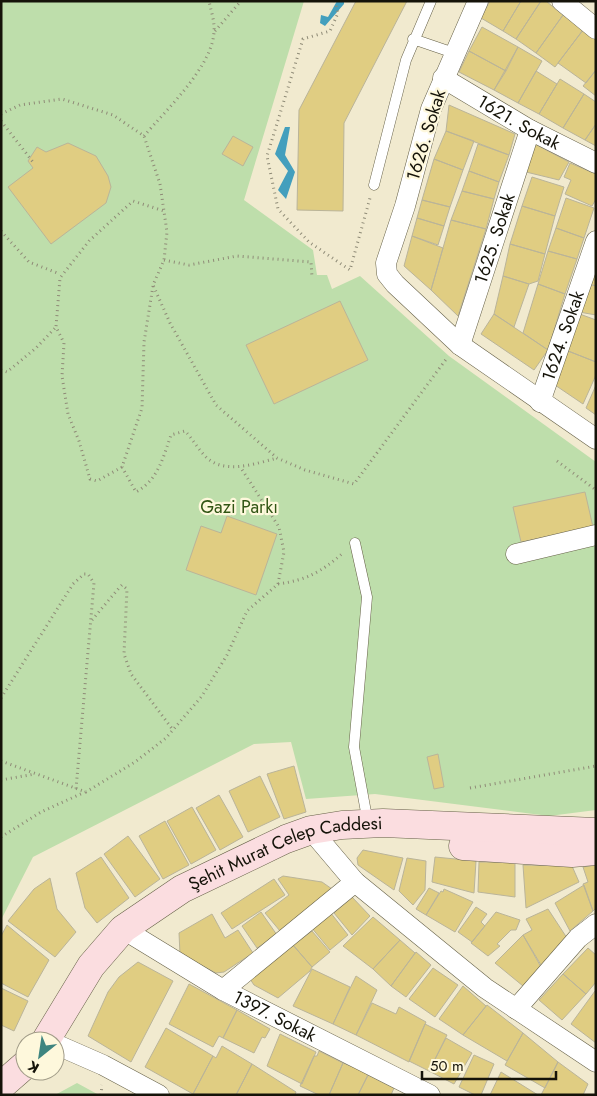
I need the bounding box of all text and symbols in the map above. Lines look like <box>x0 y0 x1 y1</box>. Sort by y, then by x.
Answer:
street label: 1626. Sokak <box>400 86 452 184</box>
street label: 1621. Sokak <box>472 88 565 156</box>
street label: 1625. Sokak <box>468 190 522 287</box>
street label: 1624. Sokak <box>535 287 591 385</box>
park label: Gazi Parkı <box>200 494 278 520</box>
street label: Şehit Murat Celep Caddesi <box>184 810 383 897</box>
street label: 1397. Sokak <box>228 984 321 1048</box>
north arrow <box>15 1031 65 1081</box>
scale bar <box>422 1048 556 1080</box>
text: 50 m <box>430 1055 464 1077</box>
text: K <box>24 1056 43 1078</box>

